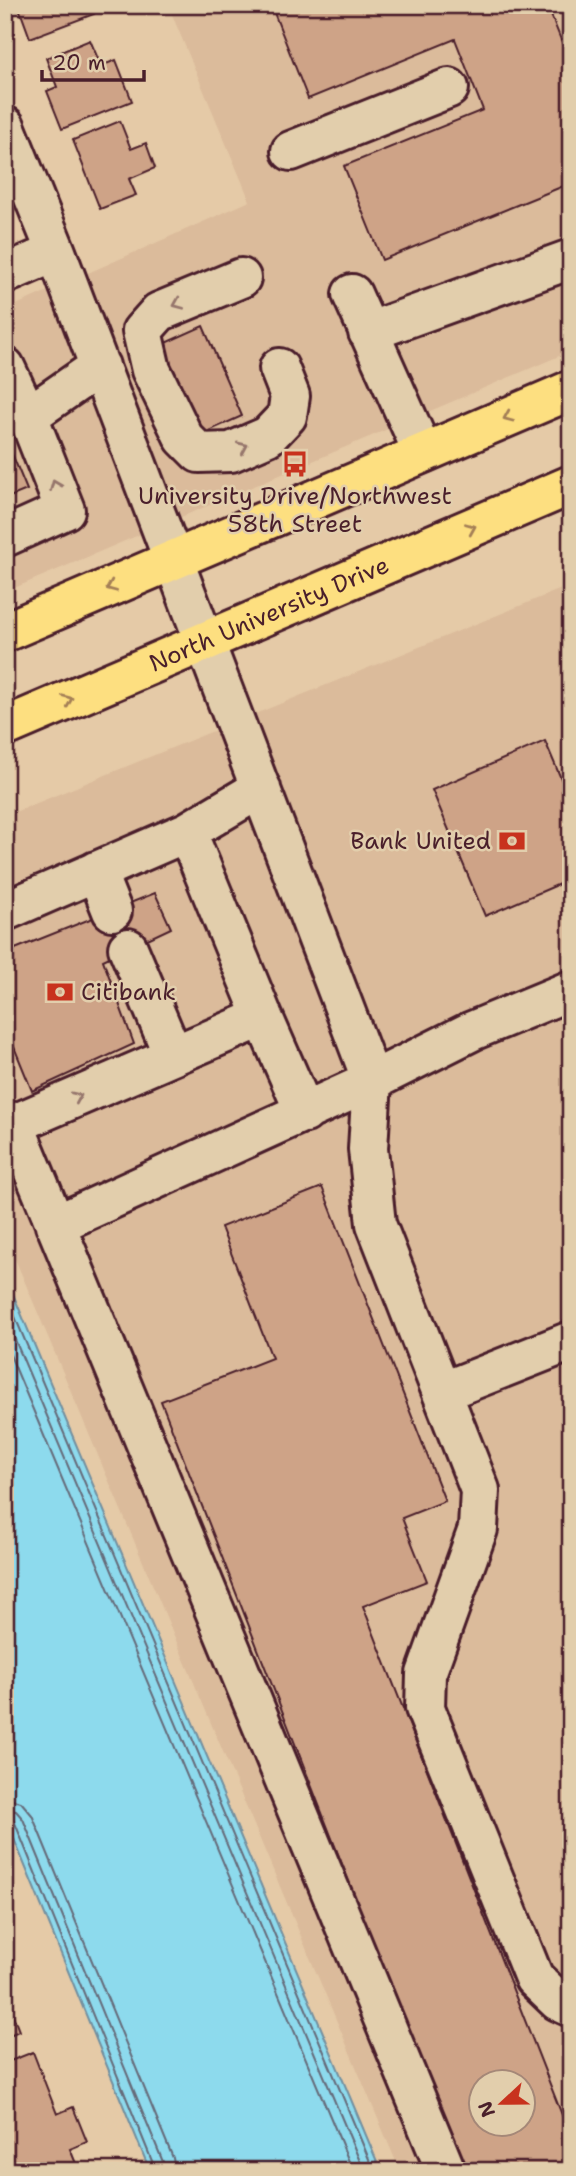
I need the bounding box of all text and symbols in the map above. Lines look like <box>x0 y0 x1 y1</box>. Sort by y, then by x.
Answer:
scale bar <box>42 38 144 82</box>
text: 20 m <box>52 49 106 77</box>
one-way arrow <box>173 296 185 310</box>
one-way arrow <box>503 409 515 423</box>
one-way arrow <box>236 441 248 455</box>
bus stop icon: University Drive/Northwest 58th Street <box>280 449 310 479</box>
one-way arrow <box>50 480 64 492</box>
place label: University Drive/Northwest 58th Street <box>138 480 452 540</box>
one-way arrow <box>463 522 476 536</box>
street label: North University Drive <box>144 549 394 680</box>
one-way arrow <box>106 579 118 593</box>
one-way arrow <box>61 694 73 708</box>
place label: Bank United <box>350 825 491 857</box>
bank icon: Bank United <box>497 826 527 856</box>
place label: Citibank <box>81 976 176 1008</box>
bank icon: Citibank <box>45 977 75 1007</box>
one-way arrow <box>70 1091 82 1105</box>
north arrow <box>468 2068 538 2138</box>
text: N <box>472 2098 501 2121</box>

